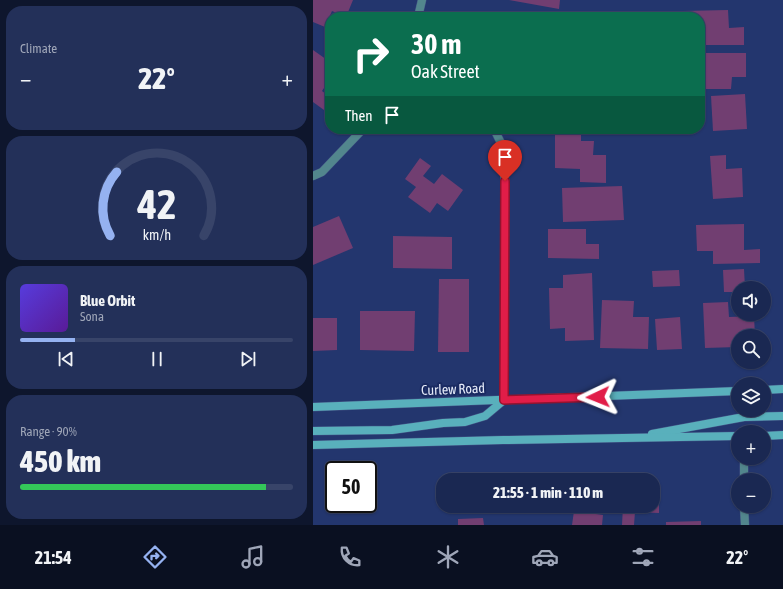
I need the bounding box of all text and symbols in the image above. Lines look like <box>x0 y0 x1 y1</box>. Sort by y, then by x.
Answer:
icon: right <box>345 28 397 80</box>
text: 30 m <box>411 28 461 60</box>
text: Climate <box>20 41 57 56</box>
text: 22° <box>138 61 175 95</box>
text: Oak Street <box>411 61 480 82</box>
text: − <box>20 65 31 91</box>
text: + <box>282 65 293 91</box>
icon: arrive <box>381 104 403 126</box>
text: Then <box>345 107 373 124</box>
pin <box>488 140 522 181</box>
icon: arrive <box>494 146 516 168</box>
text: 42 <box>136 179 176 227</box>
text: km/h <box>142 226 171 242</box>
map controls <box>731 281 771 513</box>
button: sound <box>731 281 771 321</box>
text: Blue Orbit <box>80 292 135 309</box>
text: Sona <box>80 309 104 324</box>
button: search <box>731 329 771 369</box>
icon: previous <box>55 348 77 370</box>
icon: pause <box>146 348 168 370</box>
icon: next <box>237 348 259 370</box>
position arrow <box>577 376 619 418</box>
button: layers <box>731 377 771 417</box>
street label: Curlew Road <box>421 380 485 398</box>
text: Range · 90% <box>20 424 77 439</box>
button: + <box>731 425 771 465</box>
text: 450 km <box>20 444 101 478</box>
speed limit sign: 50 <box>325 461 377 513</box>
button: − <box>731 473 771 513</box>
text: 21:55 · 1 min · 110 m <box>493 484 603 501</box>
icon: directions <box>141 543 169 571</box>
icon: music <box>239 543 267 571</box>
icon: phone <box>336 543 364 571</box>
icon: climate <box>434 543 462 571</box>
icon: car <box>531 543 559 571</box>
icon: filters <box>629 543 657 571</box>
text: 21:54 <box>35 547 72 568</box>
text: 22° <box>726 547 748 568</box>

